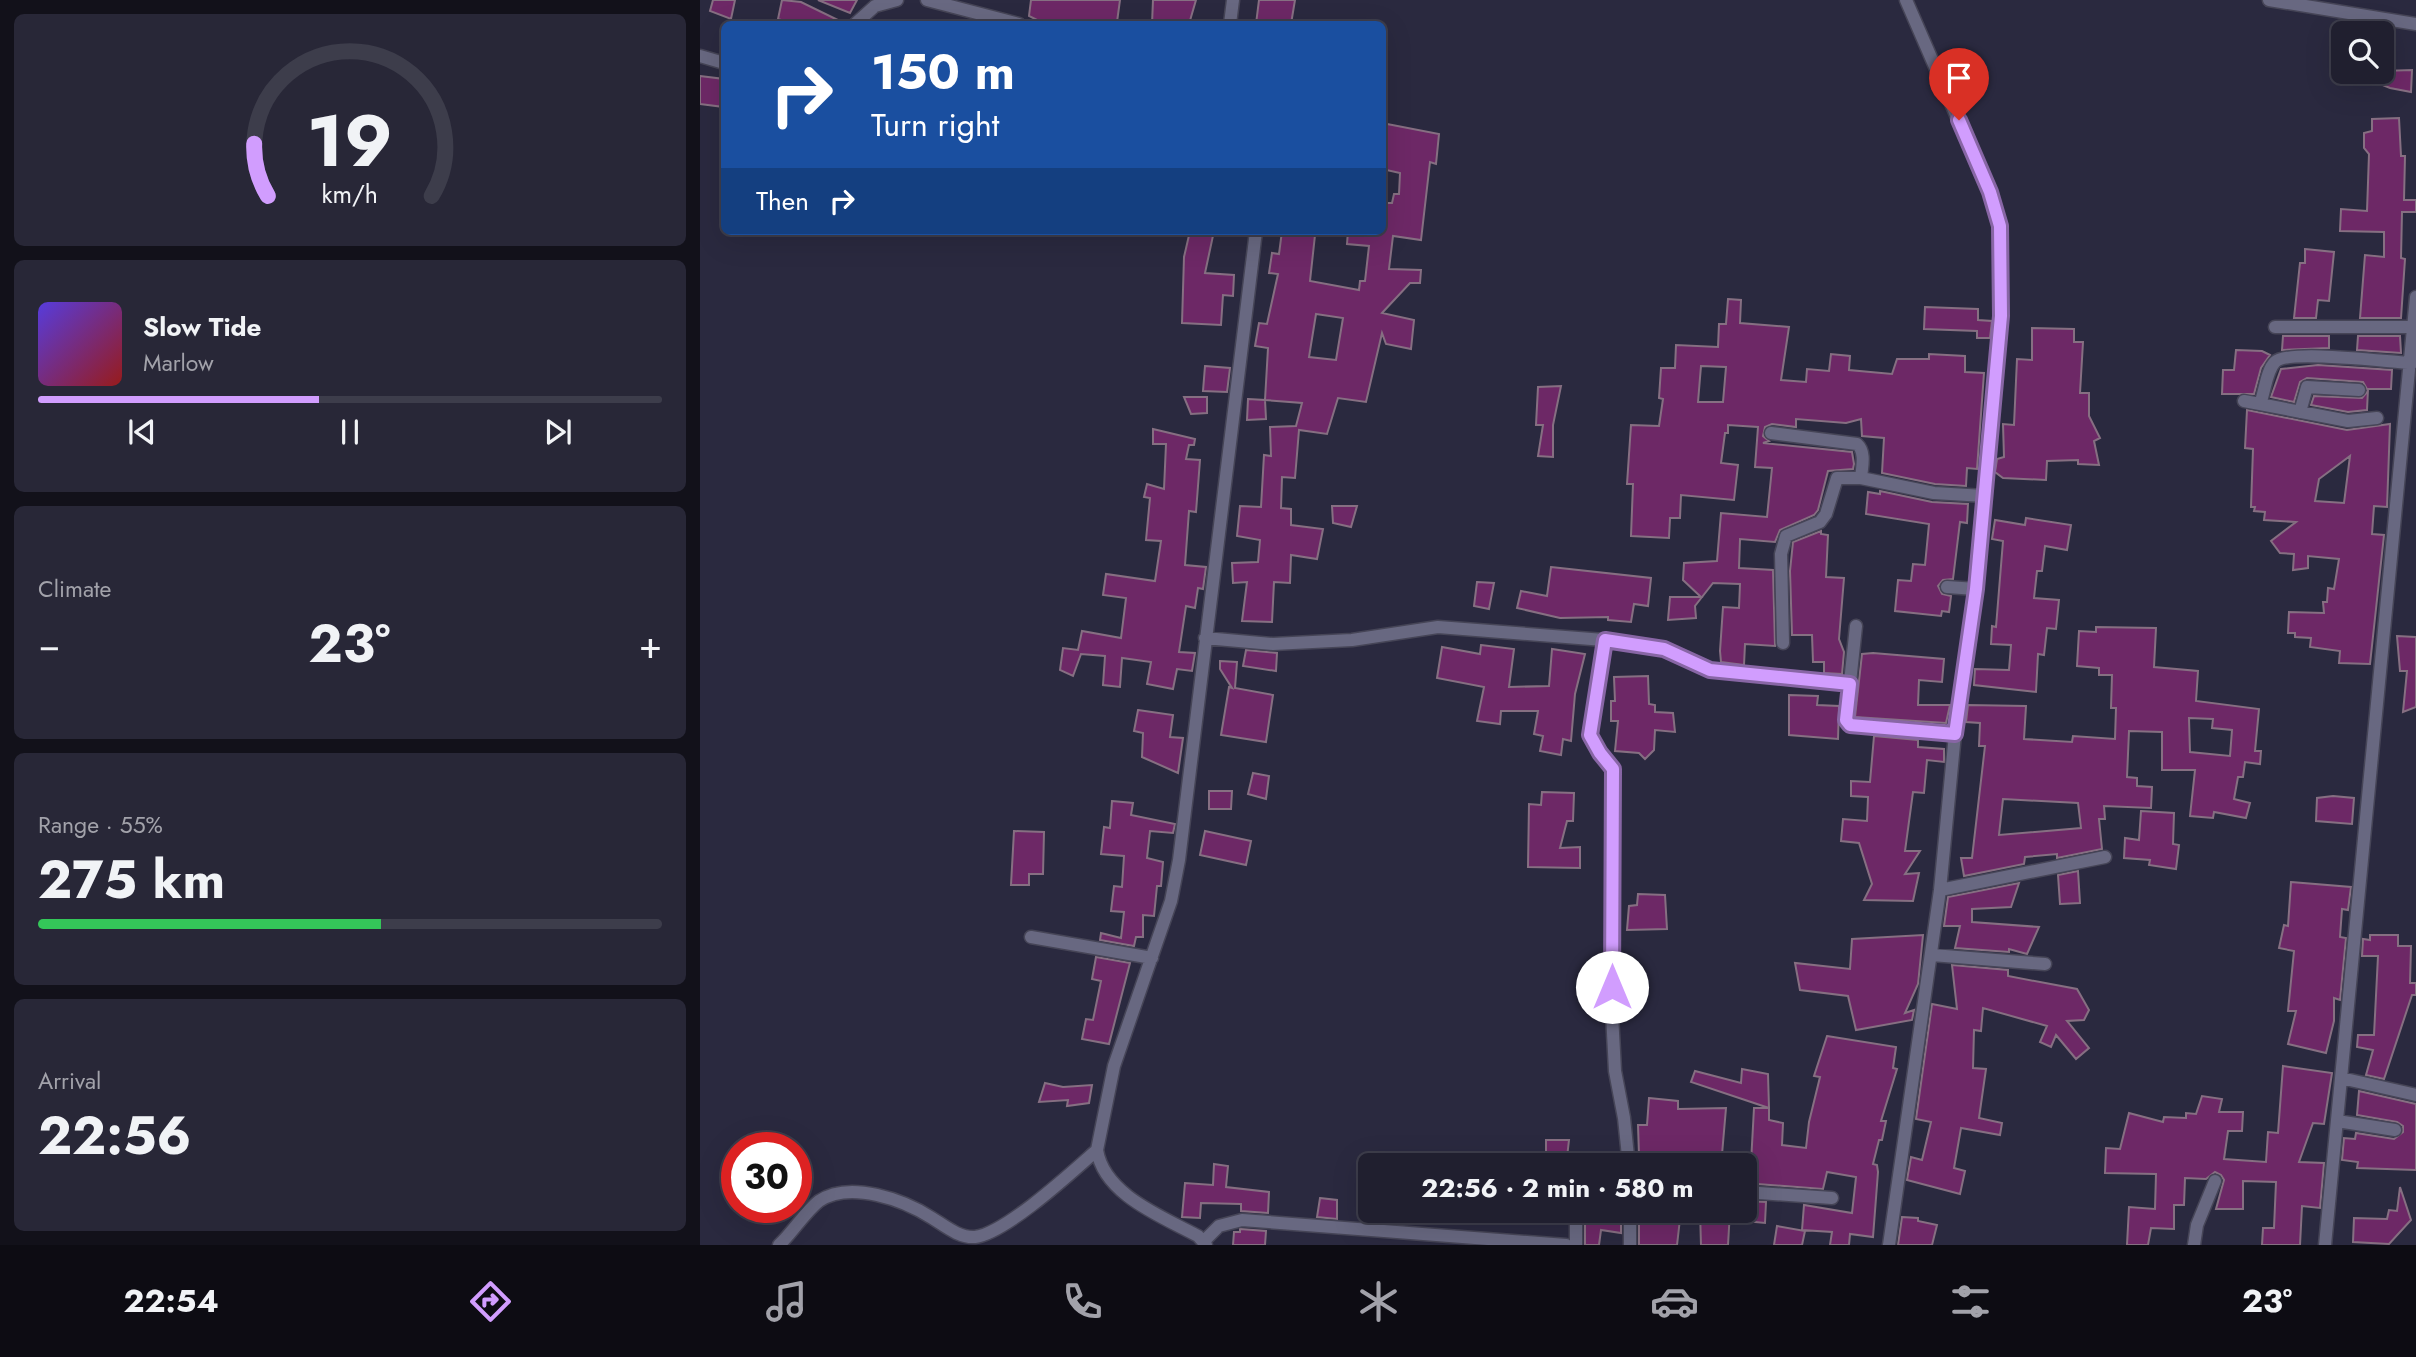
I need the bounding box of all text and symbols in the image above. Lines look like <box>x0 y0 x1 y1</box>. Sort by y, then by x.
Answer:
map controls <box>2331 21 2394 84</box>
button: search <box>2331 21 2394 84</box>
text: 150 m <box>871 37 1015 107</box>
pin <box>1929 48 1989 120</box>
icon: right <box>756 49 847 140</box>
icon: arrive <box>1940 59 1978 97</box>
text: 19 <box>307 88 393 193</box>
text: Turn right <box>871 102 1000 148</box>
text: km/h <box>322 176 378 212</box>
text: Then <box>756 182 809 220</box>
icon: right <box>823 182 861 220</box>
text: Slow Tide <box>143 308 262 346</box>
text: Marlow <box>143 346 214 380</box>
icon: previous <box>123 413 161 451</box>
icon: pause <box>331 413 369 451</box>
icon: next <box>539 413 577 451</box>
text: Climate <box>38 572 111 606</box>
text: 23° <box>309 606 390 682</box>
text: − <box>38 617 60 672</box>
text: + <box>639 617 662 672</box>
text: Range · 55% <box>38 808 163 842</box>
text: 275 km <box>38 842 225 918</box>
position arrow <box>1575 950 1649 1024</box>
text: Arrival <box>38 1064 101 1098</box>
text: 22:56 <box>38 1098 191 1174</box>
speed limit sign: 30 <box>721 1132 812 1223</box>
text: 22:56 · 2 min · 580 m <box>1421 1169 1694 1207</box>
icon: directions <box>466 1277 515 1326</box>
icon: music <box>762 1277 811 1326</box>
icon: phone <box>1058 1277 1107 1326</box>
icon: climate <box>1354 1277 1403 1326</box>
icon: car <box>1650 1277 1699 1326</box>
icon: filters <box>1946 1277 1995 1326</box>
text: 22:54 <box>124 1278 219 1324</box>
text: 23° <box>2242 1278 2292 1324</box>

